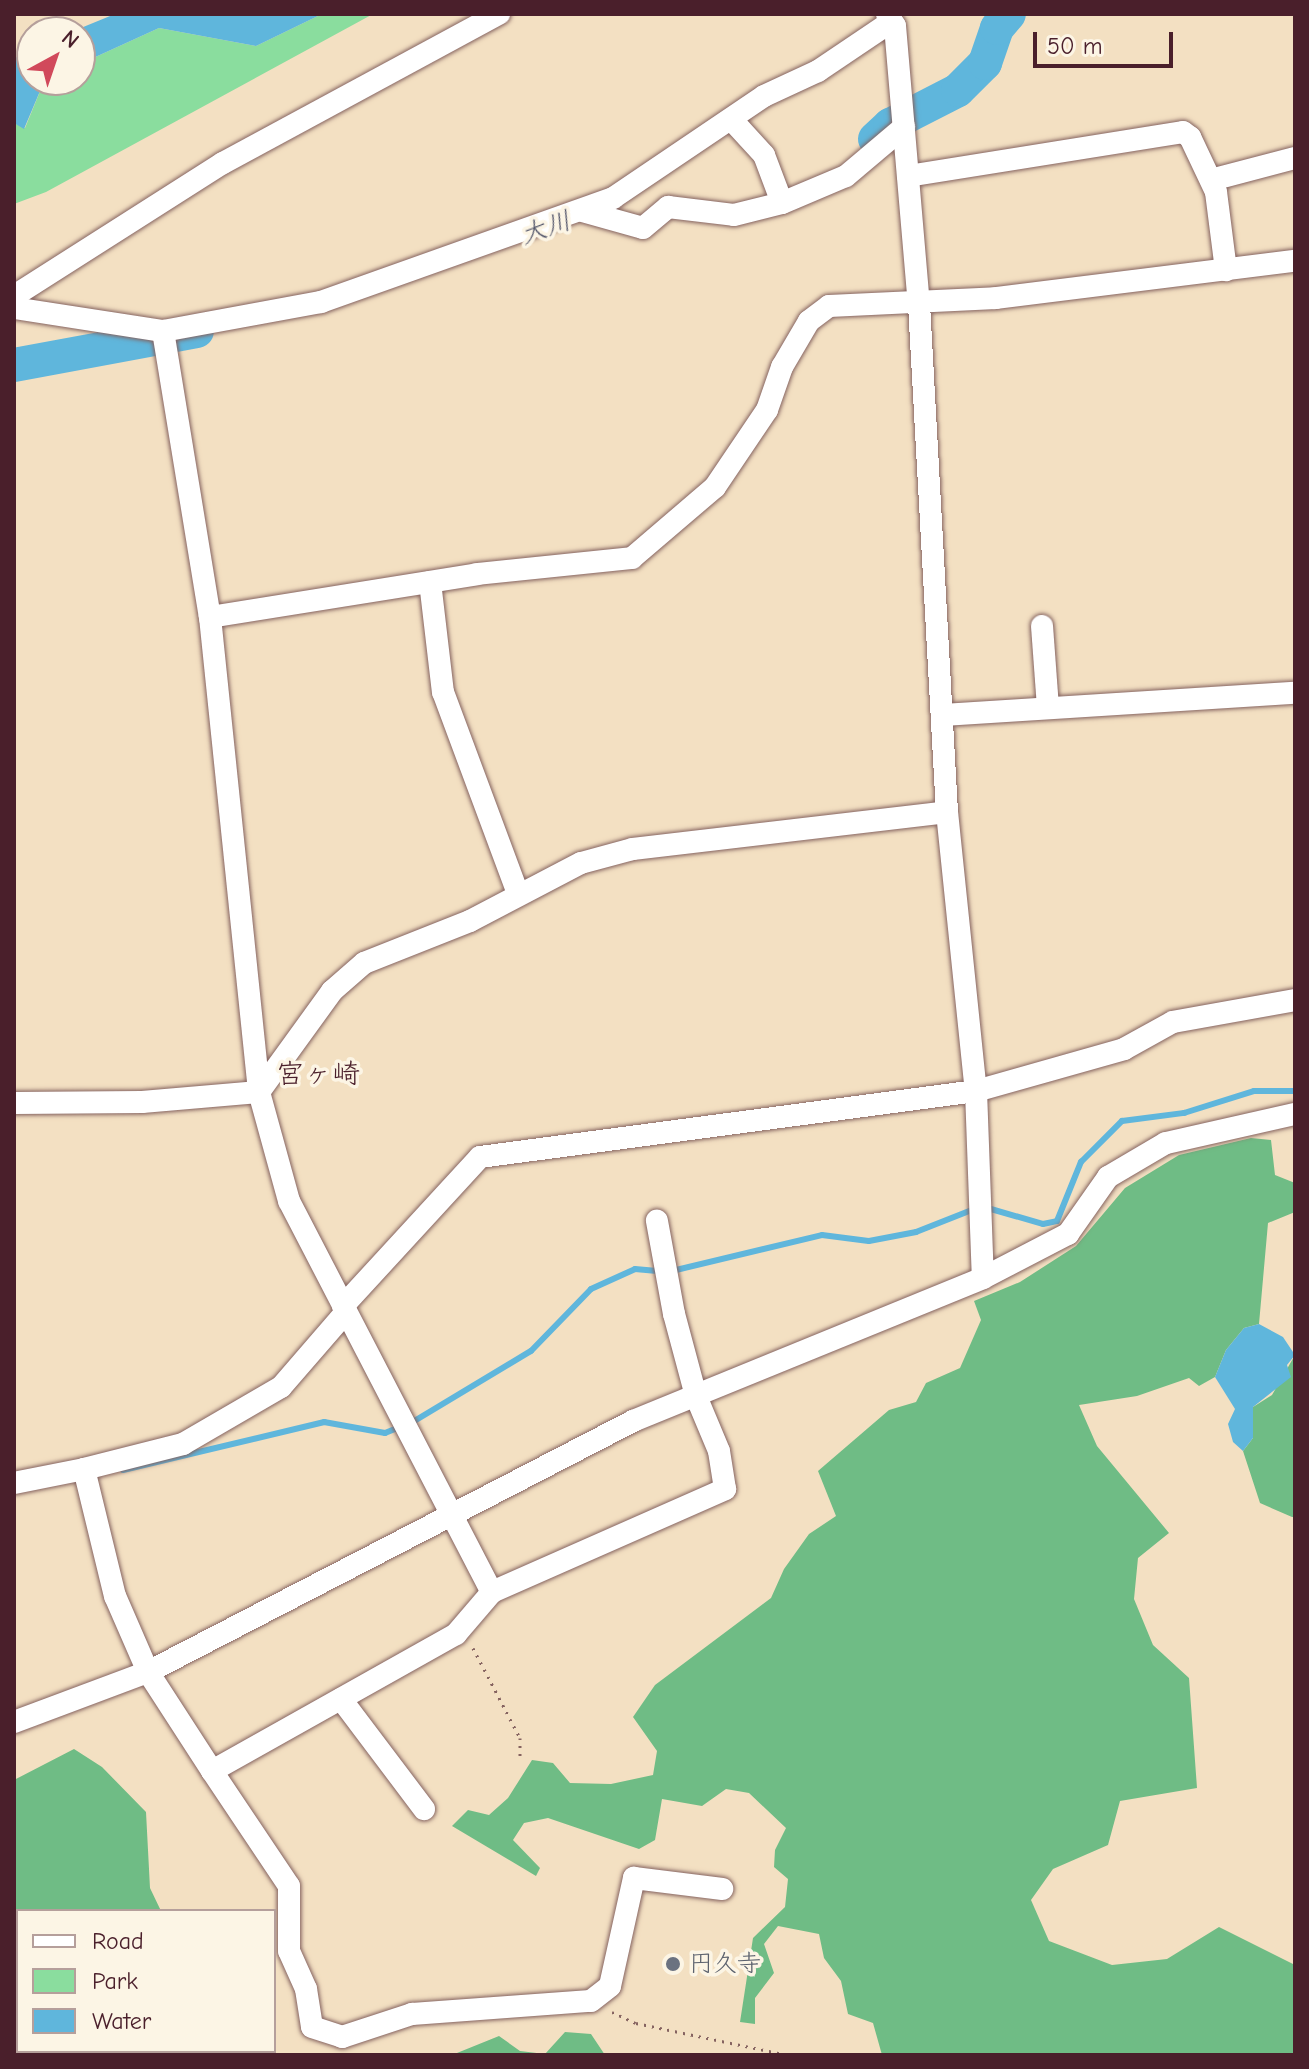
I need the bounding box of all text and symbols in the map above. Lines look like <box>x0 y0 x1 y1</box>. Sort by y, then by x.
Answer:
north arrow <box>16 16 96 96</box>
scale bar <box>1037 16 1177 66</box>
text: N <box>56 25 84 54</box>
text: 50 m <box>1047 32 1103 60</box>
water label: 大川 <box>516 206 576 252</box>
district label: 宮ヶ崎 <box>276 1057 360 1091</box>
legend <box>16 1909 276 2053</box>
text: Road <box>92 1927 144 1955</box>
place label: 円久寺 <box>689 1950 761 1978</box>
marker: 円久寺 <box>664 1955 682 1973</box>
text: Park <box>92 1967 138 1995</box>
text: Water <box>92 2007 151 2035</box>

